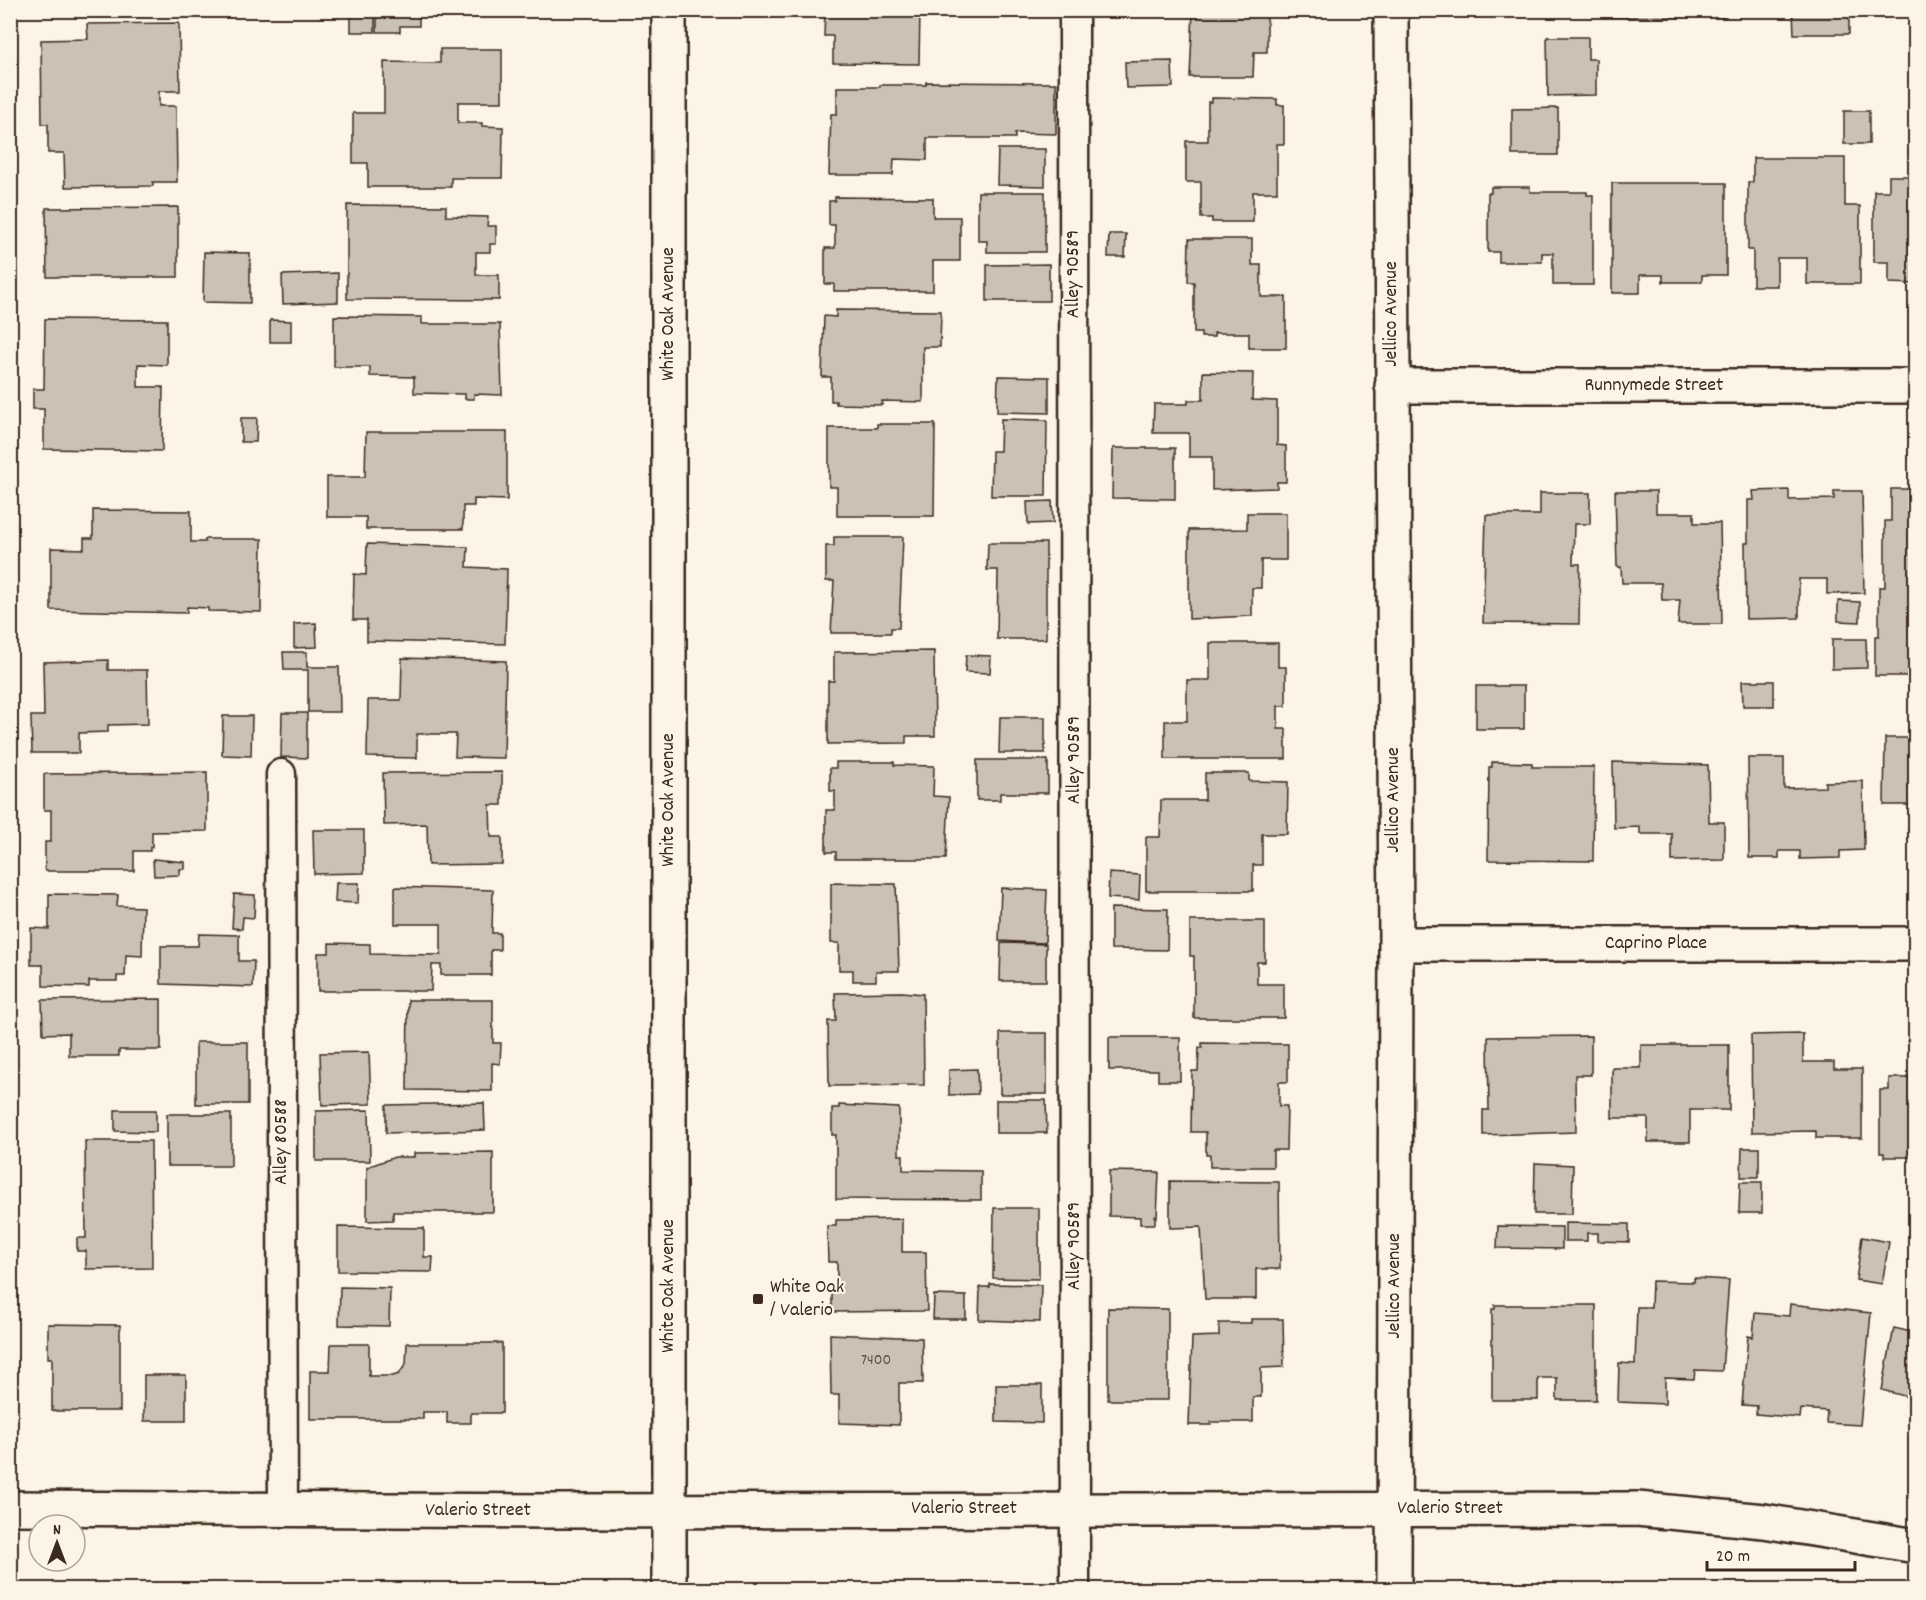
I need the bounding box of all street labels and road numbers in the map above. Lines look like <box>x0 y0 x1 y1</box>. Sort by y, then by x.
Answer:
street label: Alley 90589 <box>1060 230 1088 318</box>
street label: White Oak Avenue <box>655 247 683 381</box>
street label: Jellico Avenue <box>1378 261 1406 367</box>
street label: Runnymede Street <box>1585 372 1723 400</box>
street label: Alley 90589 <box>1061 716 1089 804</box>
street label: White Oak Avenue <box>655 733 683 867</box>
street label: Jellico Avenue <box>1380 747 1408 853</box>
street label: Caprino Place <box>1605 930 1707 958</box>
street label: Alley 80588 <box>268 1099 296 1185</box>
street label: Alley 90589 <box>1061 1202 1089 1290</box>
street label: White Oak Avenue <box>655 1219 683 1353</box>
street label: Jellico Avenue <box>1381 1233 1409 1339</box>
street label: Valerio Street <box>911 1495 1017 1523</box>
street label: Valerio Street <box>1397 1495 1503 1523</box>
street label: Valerio Street <box>425 1497 531 1525</box>

